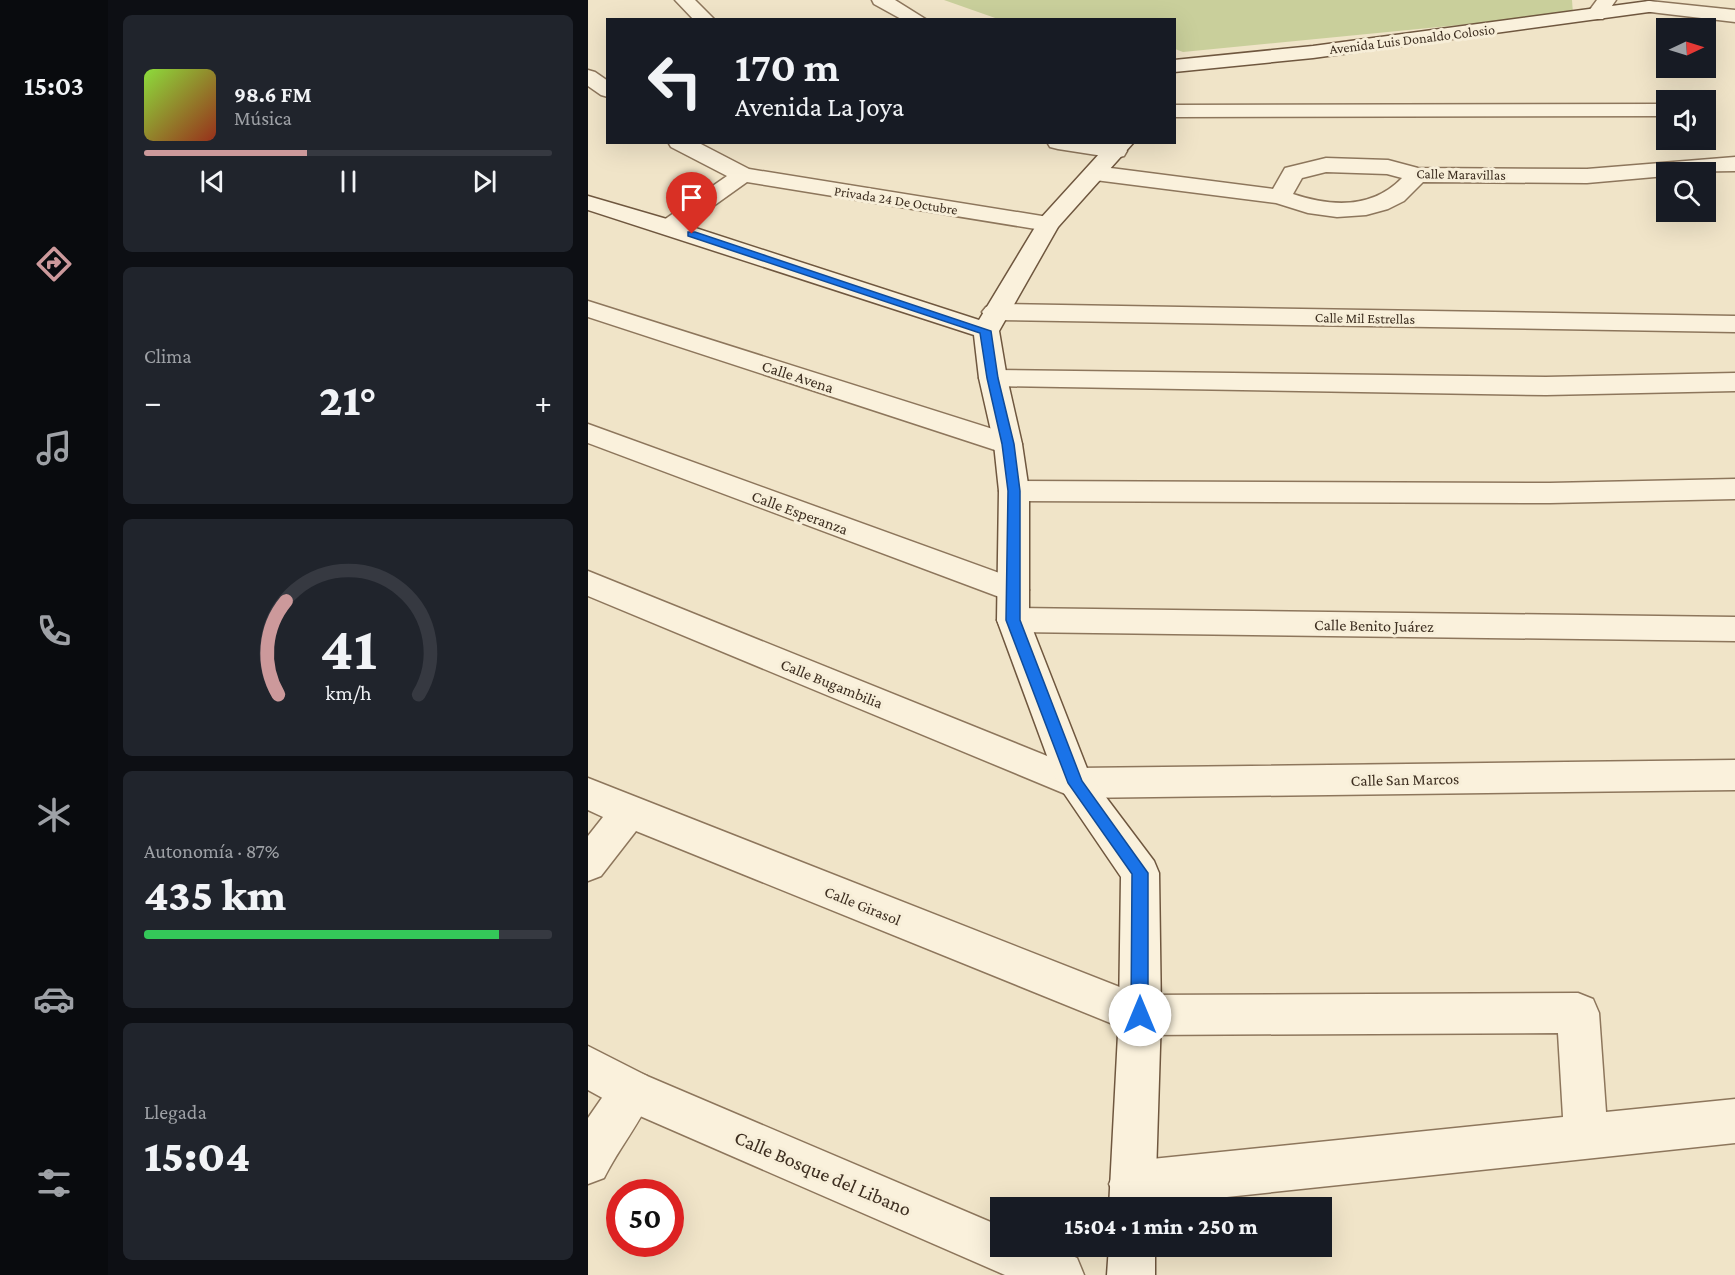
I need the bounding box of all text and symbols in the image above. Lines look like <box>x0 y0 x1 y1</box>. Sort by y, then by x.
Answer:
north arrow <box>1656 18 1716 78</box>
map controls <box>1656 18 1716 222</box>
street label: Avenida Luis Donaldo Colosio <box>1328 21 1496 57</box>
icon: left <box>636 42 714 120</box>
text: 170 m <box>735 43 840 90</box>
text: 15:03 <box>24 71 84 101</box>
text: 98.6 FM <box>234 82 312 107</box>
button: sound <box>1656 90 1716 150</box>
text: Avenida La Joya <box>735 92 904 122</box>
text: Música <box>234 107 292 129</box>
button: search <box>1656 162 1716 222</box>
icon: previous <box>196 165 229 198</box>
icon: pause <box>332 165 365 198</box>
icon: next <box>468 165 501 198</box>
street label: Calle Maravillas <box>1416 165 1506 183</box>
pin <box>666 172 717 234</box>
icon: arrive <box>675 181 708 214</box>
street label: Privada 24 De Octubre <box>833 182 959 218</box>
icon: directions <box>33 243 75 285</box>
street label: Calle Mil Estrellas <box>1315 309 1415 327</box>
text: Clima <box>144 345 192 367</box>
street label: Calle Avena <box>760 357 836 396</box>
text: 21° <box>319 375 377 425</box>
text: − <box>144 383 161 420</box>
text: + <box>535 383 552 420</box>
icon: music <box>33 427 75 469</box>
street label: Calle Esperanza <box>749 487 851 539</box>
icon: phone <box>33 610 75 652</box>
text: 41 <box>320 613 376 682</box>
street label: Calle Benito Juárez <box>1314 616 1434 636</box>
street label: Calle Bugambilia <box>778 655 886 713</box>
text: km/h <box>325 681 372 705</box>
street label: Calle San Marcos <box>1351 770 1459 789</box>
icon: climate <box>33 794 75 836</box>
text: Autonomía · 87% <box>144 840 280 862</box>
text: 435 km <box>144 870 286 920</box>
street label: Calle Girasol <box>822 882 903 928</box>
icon: car <box>33 978 75 1020</box>
position arrow <box>1108 983 1172 1047</box>
text: Llegada <box>144 1101 207 1123</box>
street label: Calle Bosque del Libano <box>731 1126 915 1221</box>
text: 15:04 <box>144 1131 250 1181</box>
icon: filters <box>33 1162 75 1204</box>
speed limit sign: 50 <box>606 1179 684 1257</box>
text: 15:04 · 1 min · 250 m <box>1064 1214 1258 1239</box>

